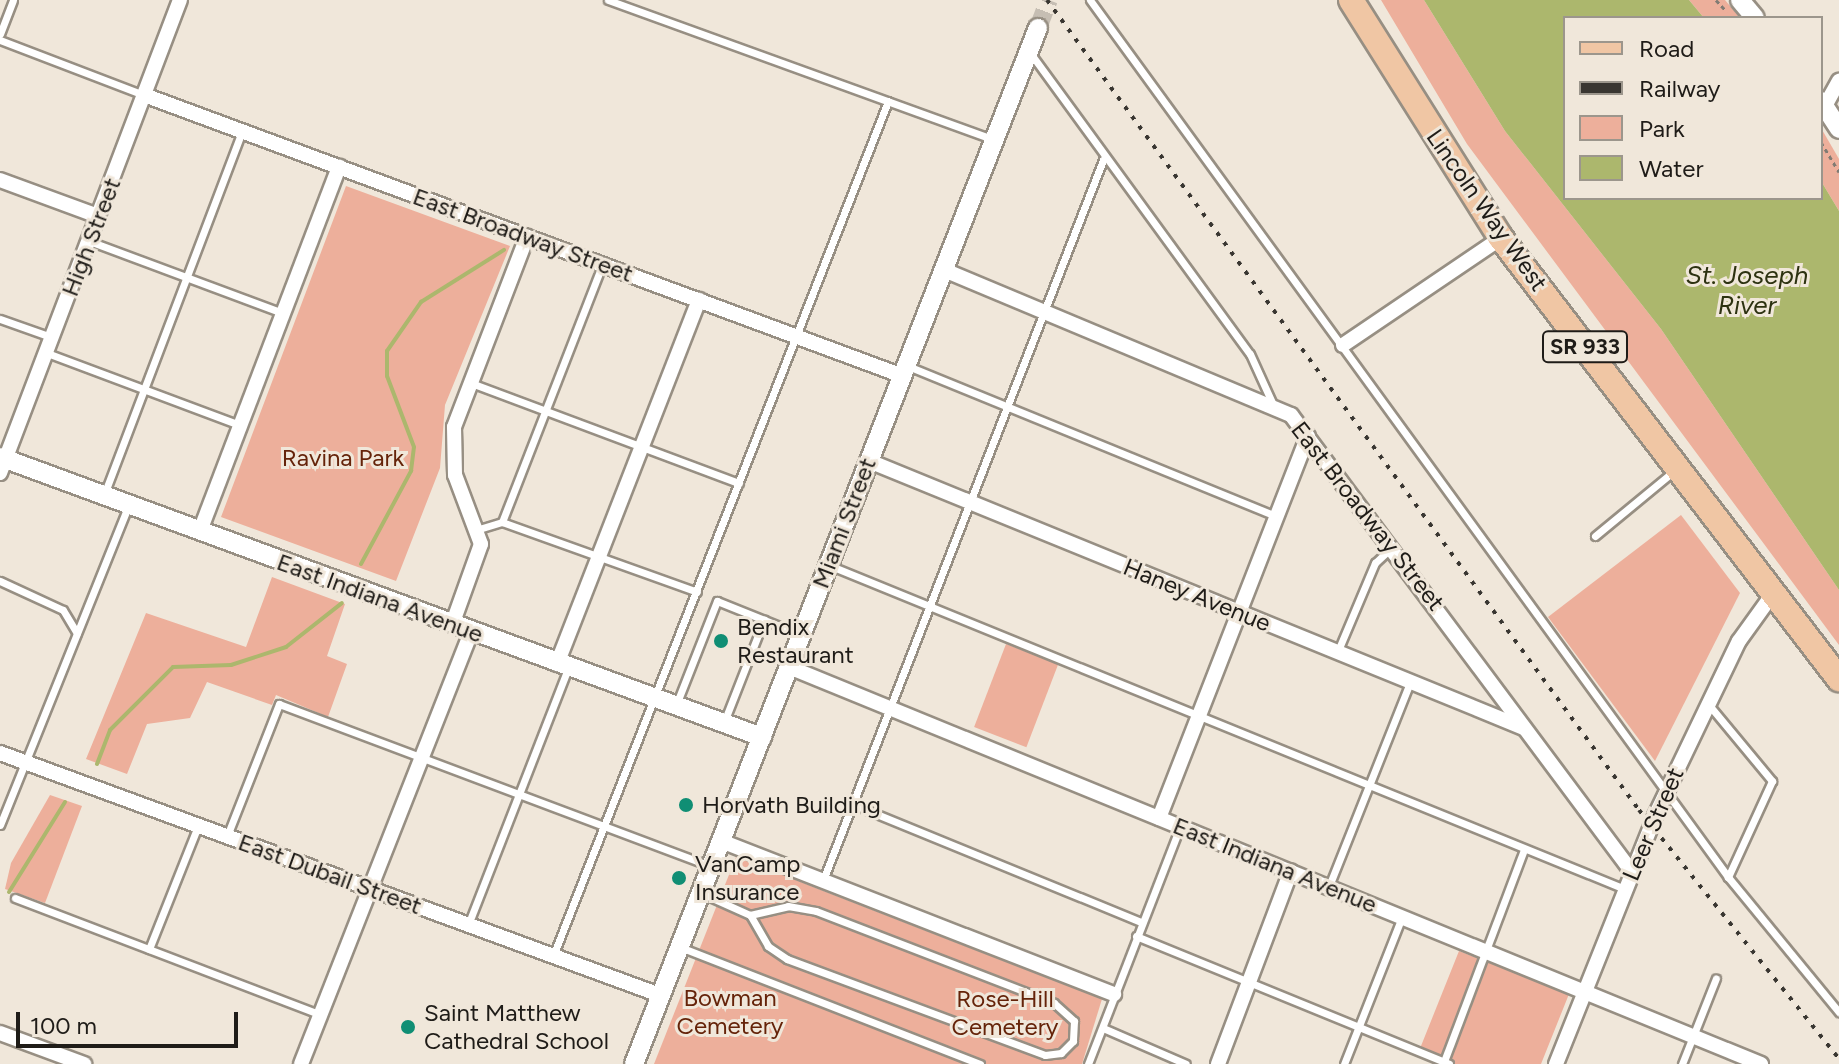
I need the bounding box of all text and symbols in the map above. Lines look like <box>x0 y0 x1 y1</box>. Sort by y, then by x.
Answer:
legend <box>1563 16 1823 200</box>
text: Road <box>1639 34 1694 63</box>
text: Railway <box>1639 74 1720 103</box>
text: Park <box>1639 114 1685 143</box>
street label: Lincoln Way West <box>1420 123 1554 297</box>
text: Water <box>1639 154 1704 183</box>
street label: High Street <box>55 174 127 300</box>
street label: East Broadway Street <box>409 182 637 288</box>
water label: St. Joseph River <box>1686 260 1808 322</box>
road number: SR 933 <box>1541 329 1629 365</box>
street label: East Broadway Street <box>1285 416 1451 616</box>
park label: Ravina Park <box>282 444 404 472</box>
street label: Miami Street <box>806 454 882 592</box>
street label: East Indiana Avenue <box>273 547 487 649</box>
street label: Haney Avenue <box>1119 552 1275 638</box>
place label: Bendix Restaurant <box>737 613 854 669</box>
marker: Bendix Restaurant <box>712 632 730 650</box>
street label: Leer Street <box>1616 763 1690 885</box>
place label: Horvath Building <box>702 791 881 819</box>
marker: Horvath Building <box>677 796 695 814</box>
street label: East Indiana Avenue <box>1169 811 1381 919</box>
street label: East Dubail Street <box>234 827 426 921</box>
place label: VanCamp Insurance <box>695 850 800 906</box>
marker: VanCamp Insurance <box>670 869 688 887</box>
park label: Bowman Cemetery <box>677 984 783 1040</box>
park label: Rose-Hill Cemetery <box>952 985 1058 1041</box>
scale bar <box>20 996 242 1046</box>
place label: Saint Matthew Cathedral School <box>424 999 609 1055</box>
text: 100 m <box>30 1011 97 1040</box>
marker: Saint Matthew Cathedral School <box>399 1018 417 1036</box>

